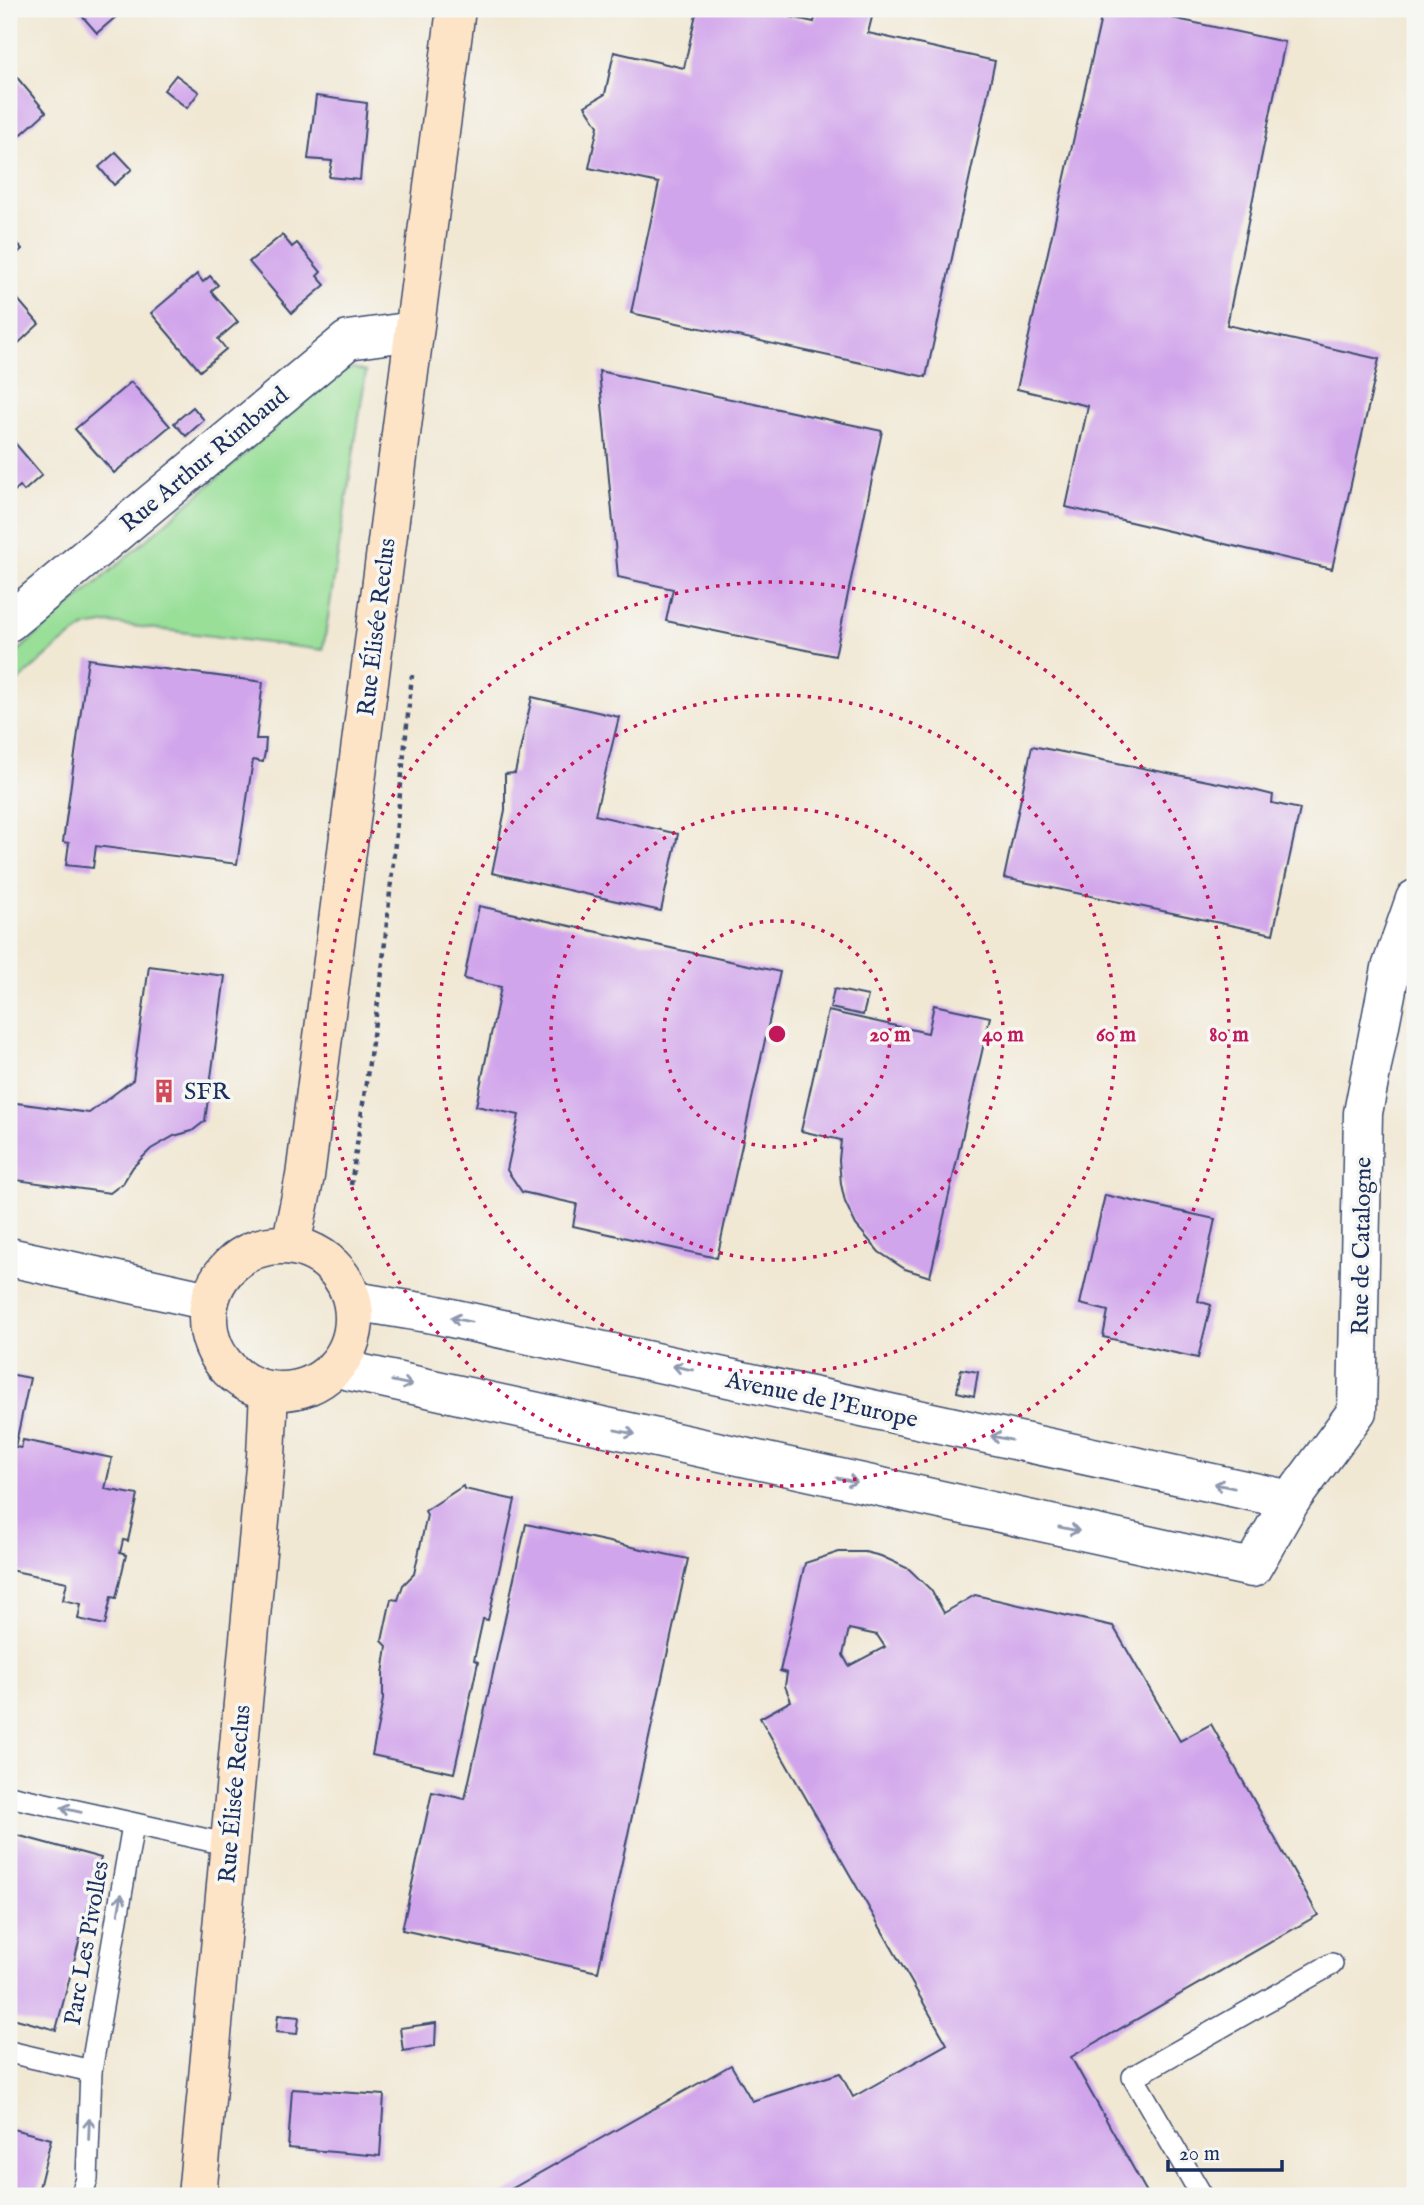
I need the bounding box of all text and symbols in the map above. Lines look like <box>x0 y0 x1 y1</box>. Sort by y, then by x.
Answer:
street label: Rue Arthur Rimbaud <box>114 380 296 540</box>
street label: Rue Élisée Reclus <box>351 536 404 718</box>
centre of rings <box>765 1022 789 1046</box>
text: 20 m <box>870 1022 911 1049</box>
text: 40 m <box>982 1022 1024 1049</box>
text: 60 m <box>1096 1022 1137 1049</box>
text: 80 m <box>1209 1022 1249 1049</box>
building icon: SFR <box>150 1077 178 1105</box>
place label: SFR <box>184 1077 231 1108</box>
street label: Rue de Catalogne <box>1345 1157 1380 1335</box>
one-way arrow <box>450 1313 473 1326</box>
one-way arrow <box>673 1361 695 1374</box>
street label: Avenue de l'Europe <box>722 1365 921 1436</box>
one-way arrow <box>391 1377 413 1390</box>
one-way arrow <box>613 1425 636 1439</box>
one-way arrow <box>991 1431 1013 1444</box>
one-way arrow <box>835 1474 858 1488</box>
one-way arrow <box>1213 1479 1236 1493</box>
one-way arrow <box>1057 1522 1080 1536</box>
street label: Rue Élisée Reclus <box>212 1704 259 1885</box>
one-way arrow <box>60 1803 83 1817</box>
street label: Parc Les Pivolles <box>58 1859 117 2028</box>
one-way arrow <box>114 1893 127 1916</box>
one-way arrow <box>82 2118 95 2141</box>
scale bar <box>1168 2128 1282 2172</box>
text: 20 m <box>1179 2141 1220 2168</box>

